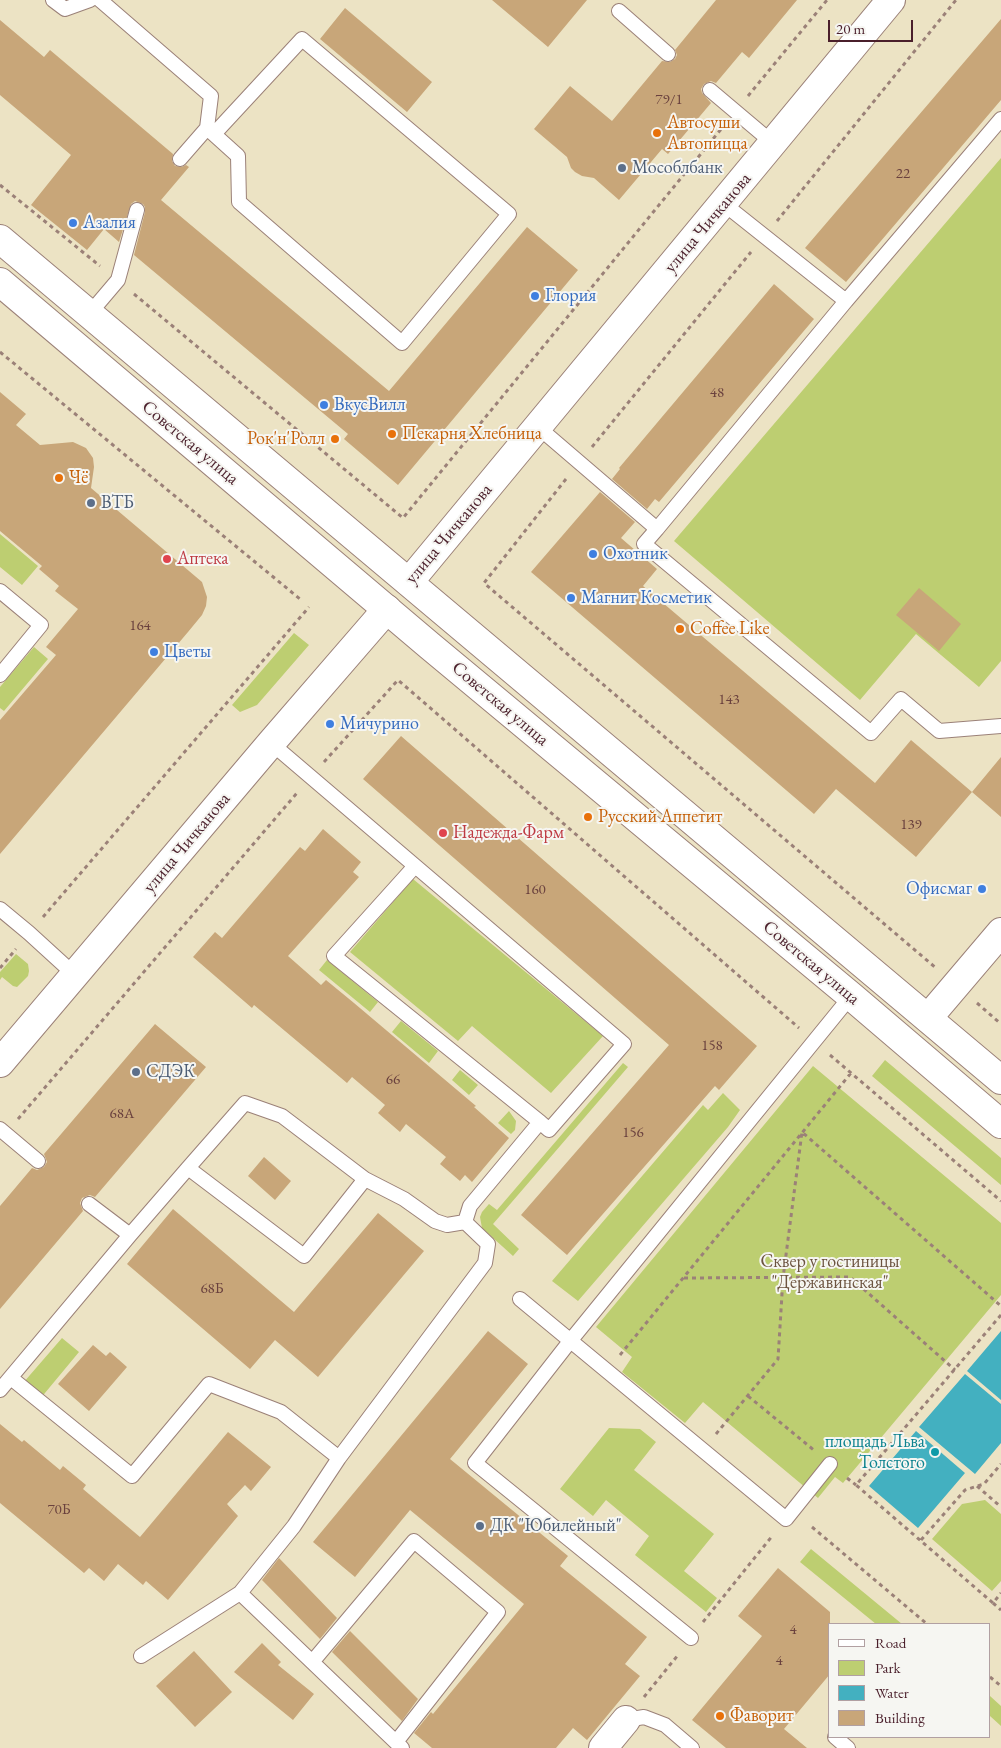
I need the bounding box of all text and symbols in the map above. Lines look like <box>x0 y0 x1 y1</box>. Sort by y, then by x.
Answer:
scale bar <box>831 10 916 42</box>
text: 20 m <box>836 19 865 38</box>
house number: 79/1 <box>655 91 683 109</box>
place label: Автосуши Автопицца <box>667 112 748 154</box>
marker: Автосуши Автопицца <box>651 127 663 139</box>
place label: Мособлбанк <box>632 157 723 179</box>
marker: Мособлбанк <box>616 162 628 174</box>
house number: 22 <box>896 165 910 183</box>
street label: улица Чичканова <box>660 169 756 277</box>
place label: Азалия <box>83 212 136 234</box>
marker: Азалия <box>67 217 79 229</box>
place label: Глория <box>545 285 596 307</box>
marker: Глория <box>529 290 541 302</box>
house number: 48 <box>710 384 724 402</box>
place label: ВкусВилл <box>334 394 405 416</box>
street label: Советская улица <box>137 396 243 490</box>
marker: ВкусВилл <box>318 399 330 411</box>
place label: Пекарня Хлебница <box>402 423 542 445</box>
place label: Рок'н'Ролл <box>247 428 325 450</box>
marker: Пекарня Хлебница <box>386 428 398 440</box>
marker: Рок'н'Ролл <box>329 433 341 445</box>
place label: Чё <box>69 467 88 489</box>
marker: Чё <box>53 472 65 484</box>
street label: улица Чичканова <box>401 480 497 588</box>
place label: ВТБ <box>101 492 134 514</box>
marker: ВТБ <box>85 497 97 509</box>
place label: Охотник <box>603 543 668 565</box>
place label: Аптека <box>177 548 228 570</box>
marker: Охотник <box>587 548 599 560</box>
marker: Аптека <box>161 553 173 565</box>
place label: Магнит Косметик <box>581 587 712 609</box>
marker: Магнит Косметик <box>565 592 577 604</box>
house number: 164 <box>129 617 151 635</box>
place label: Coffee Like <box>690 618 769 640</box>
marker: Coffee Like <box>674 623 686 635</box>
place label: Цветы <box>164 641 211 663</box>
marker: Цветы <box>148 646 160 658</box>
street label: Советская улица <box>447 657 553 751</box>
house number: 143 <box>718 691 740 709</box>
place label: Мичурино <box>340 713 419 735</box>
marker: Мичурино <box>324 718 336 730</box>
street label: улица Чичканова <box>139 789 235 897</box>
place label: Русский Аппетит <box>598 806 722 828</box>
marker: Русский Аппетит <box>582 811 594 823</box>
house number: 139 <box>900 816 922 834</box>
place label: Надежда-Фарм <box>453 822 564 844</box>
marker: Надежда-Фарм <box>437 827 449 839</box>
place label: Офисмаг <box>906 878 972 900</box>
house number: 160 <box>524 881 546 899</box>
marker: Офисмаг <box>976 883 988 895</box>
street label: Советская улица <box>758 916 864 1010</box>
house number: 158 <box>701 1037 723 1055</box>
place label: СДЭК <box>146 1061 195 1083</box>
marker: СДЭК <box>130 1066 142 1078</box>
house number: 66 <box>386 1071 400 1089</box>
house number: 68А <box>110 1105 134 1123</box>
house number: 156 <box>622 1124 644 1142</box>
park label: Сквер у гостиницы "Державинская" <box>760 1251 900 1294</box>
house number: 68Б <box>200 1280 224 1298</box>
place label: площадь Льва Толстого <box>825 1431 925 1474</box>
marker: площадь Льва Толстого <box>929 1446 941 1458</box>
house number: 70Б <box>47 1501 71 1519</box>
place label: ДК "Юбилейный" <box>490 1515 622 1537</box>
marker: ДК "Юбилейный" <box>474 1520 486 1532</box>
house number: 4 <box>789 1621 797 1639</box>
legend <box>828 1623 991 1738</box>
text: Road <box>875 1633 906 1652</box>
house number: 4 <box>775 1652 783 1670</box>
text: Park <box>875 1658 901 1677</box>
text: Water <box>875 1683 909 1702</box>
place label: Фаворит <box>730 1705 794 1727</box>
text: Building <box>875 1708 925 1727</box>
marker: Фаворит <box>714 1710 726 1722</box>

